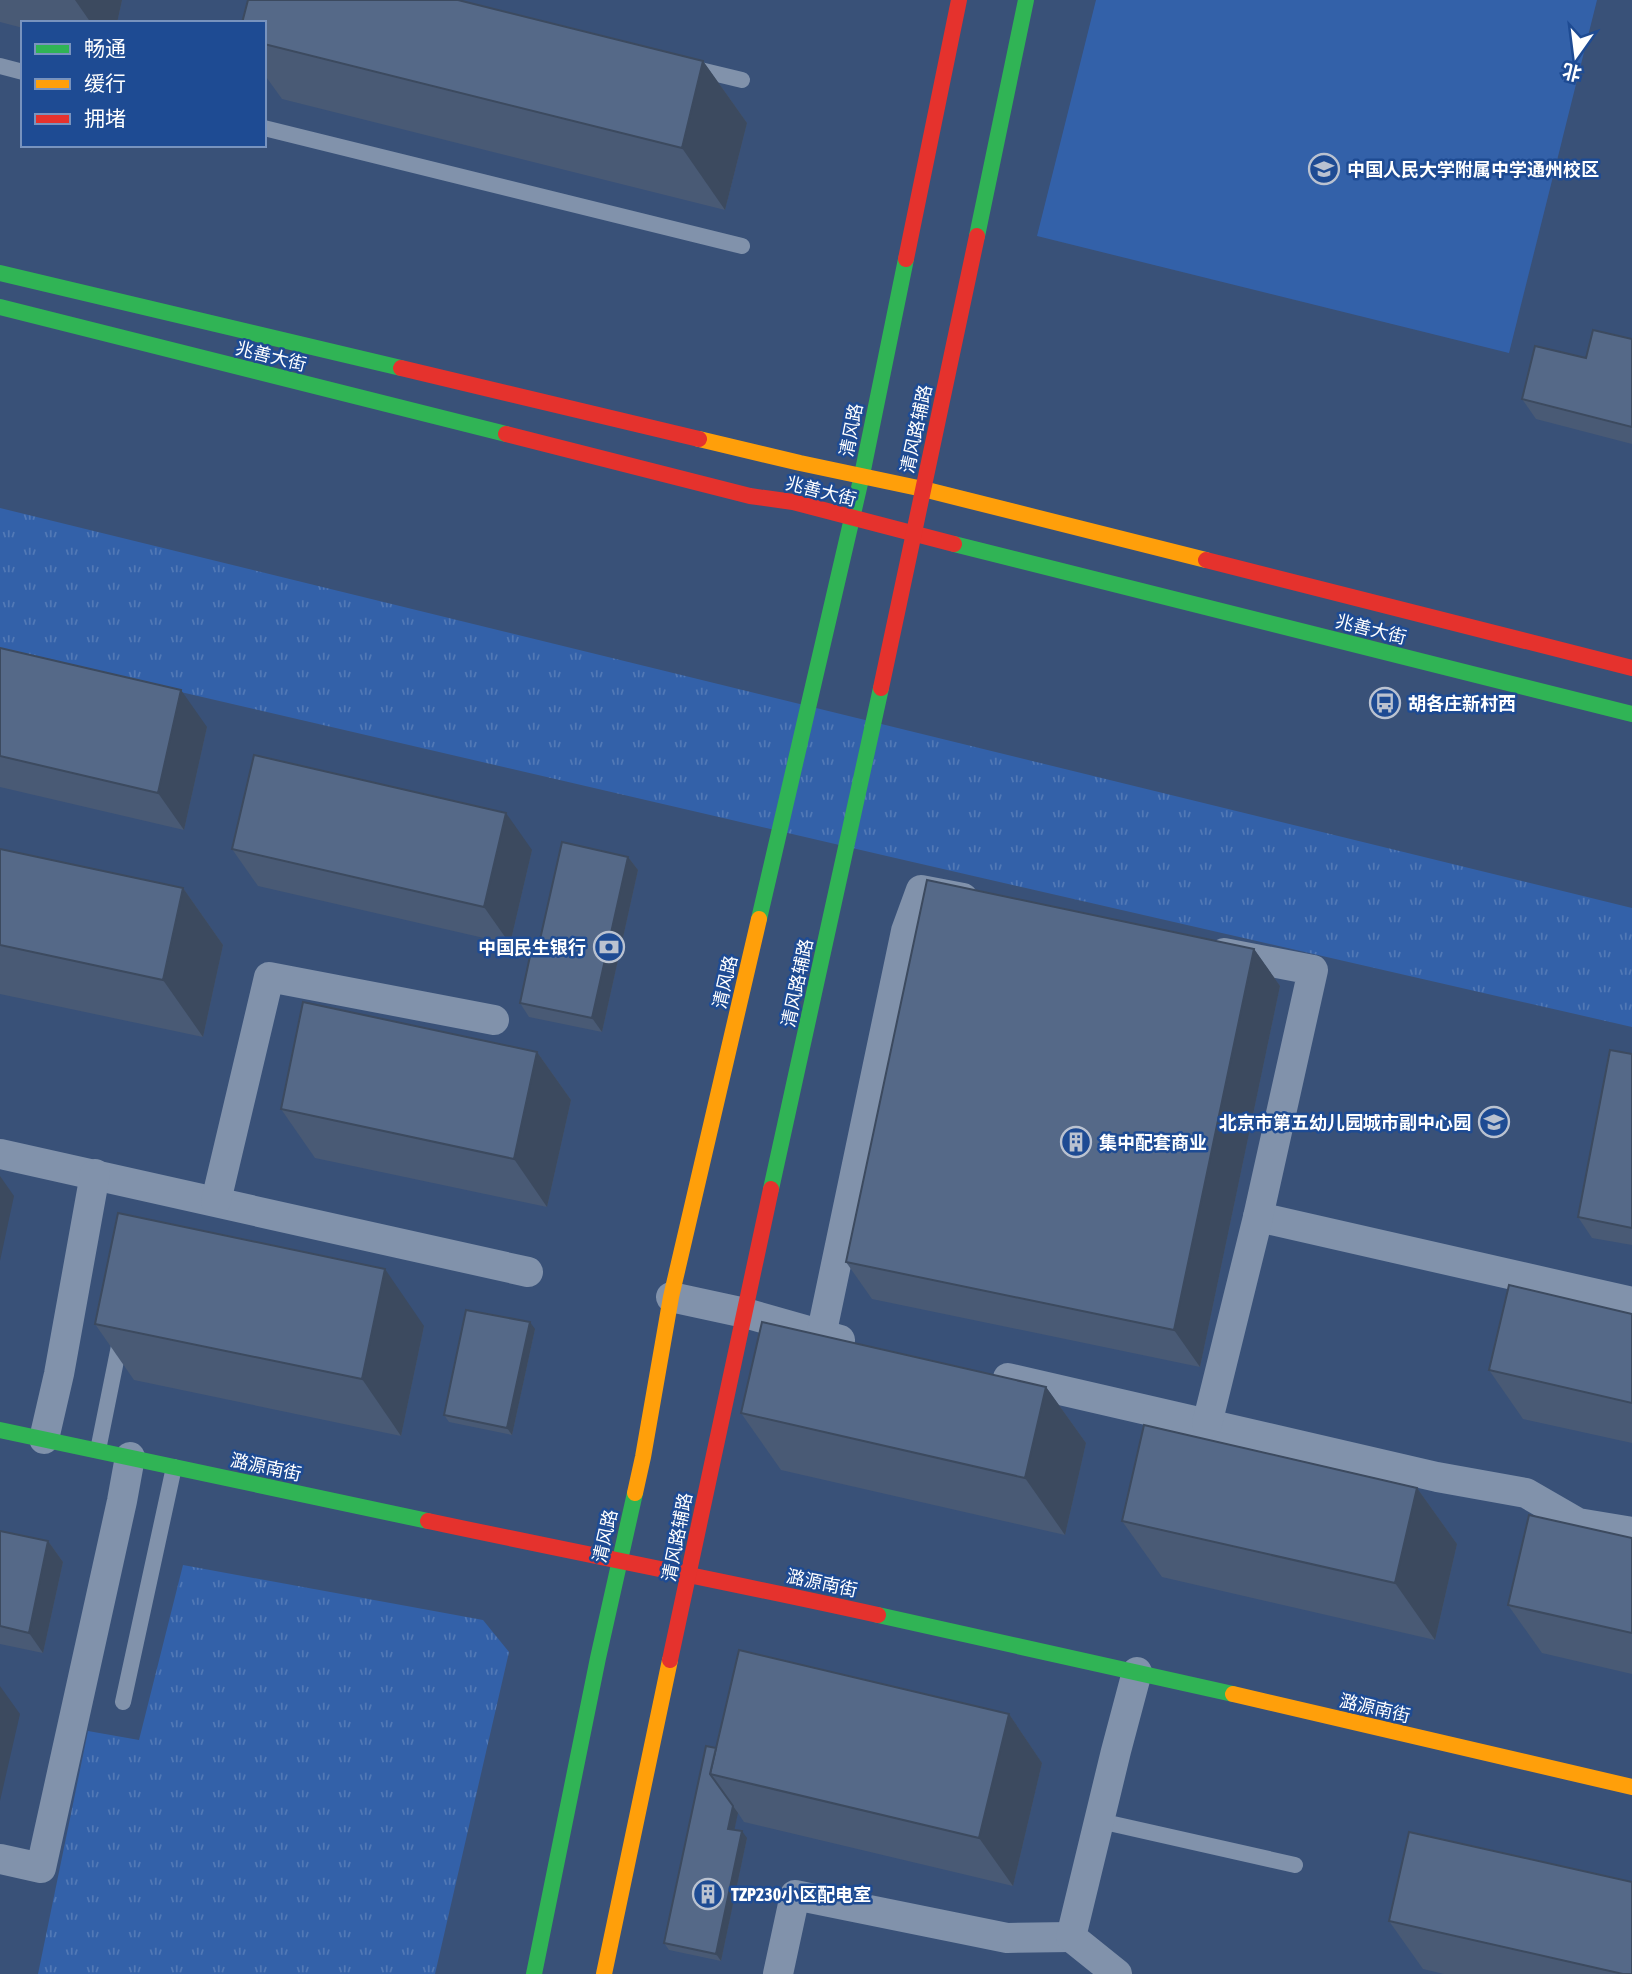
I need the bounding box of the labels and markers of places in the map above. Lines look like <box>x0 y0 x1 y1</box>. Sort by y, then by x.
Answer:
school or university icon: 中国人民大学附属中学通州校区 <box>1307 152 1341 186</box>
place label: 中国人民大学附属中学通州校区 <box>1347 159 1599 180</box>
bus stop icon: 胡各庄新村西 <box>1368 686 1402 720</box>
place label: 胡各庄新村西 <box>1408 693 1516 714</box>
bank icon: 中国民生银行 <box>592 930 626 964</box>
place label: 中国民生银行 <box>478 937 586 958</box>
school or university icon: 北京市第五幼儿园城市副中心园 <box>1477 1105 1511 1139</box>
place label: 北京市第五幼儿园城市副中心园 <box>1219 1112 1471 1133</box>
building icon: 集中配套商业 <box>1059 1125 1093 1159</box>
place label: 集中配套商业 <box>1099 1132 1207 1153</box>
building icon: TZP230小区配电室 <box>691 1877 725 1911</box>
place label: TZP230小区配电室 <box>731 1884 871 1905</box>

